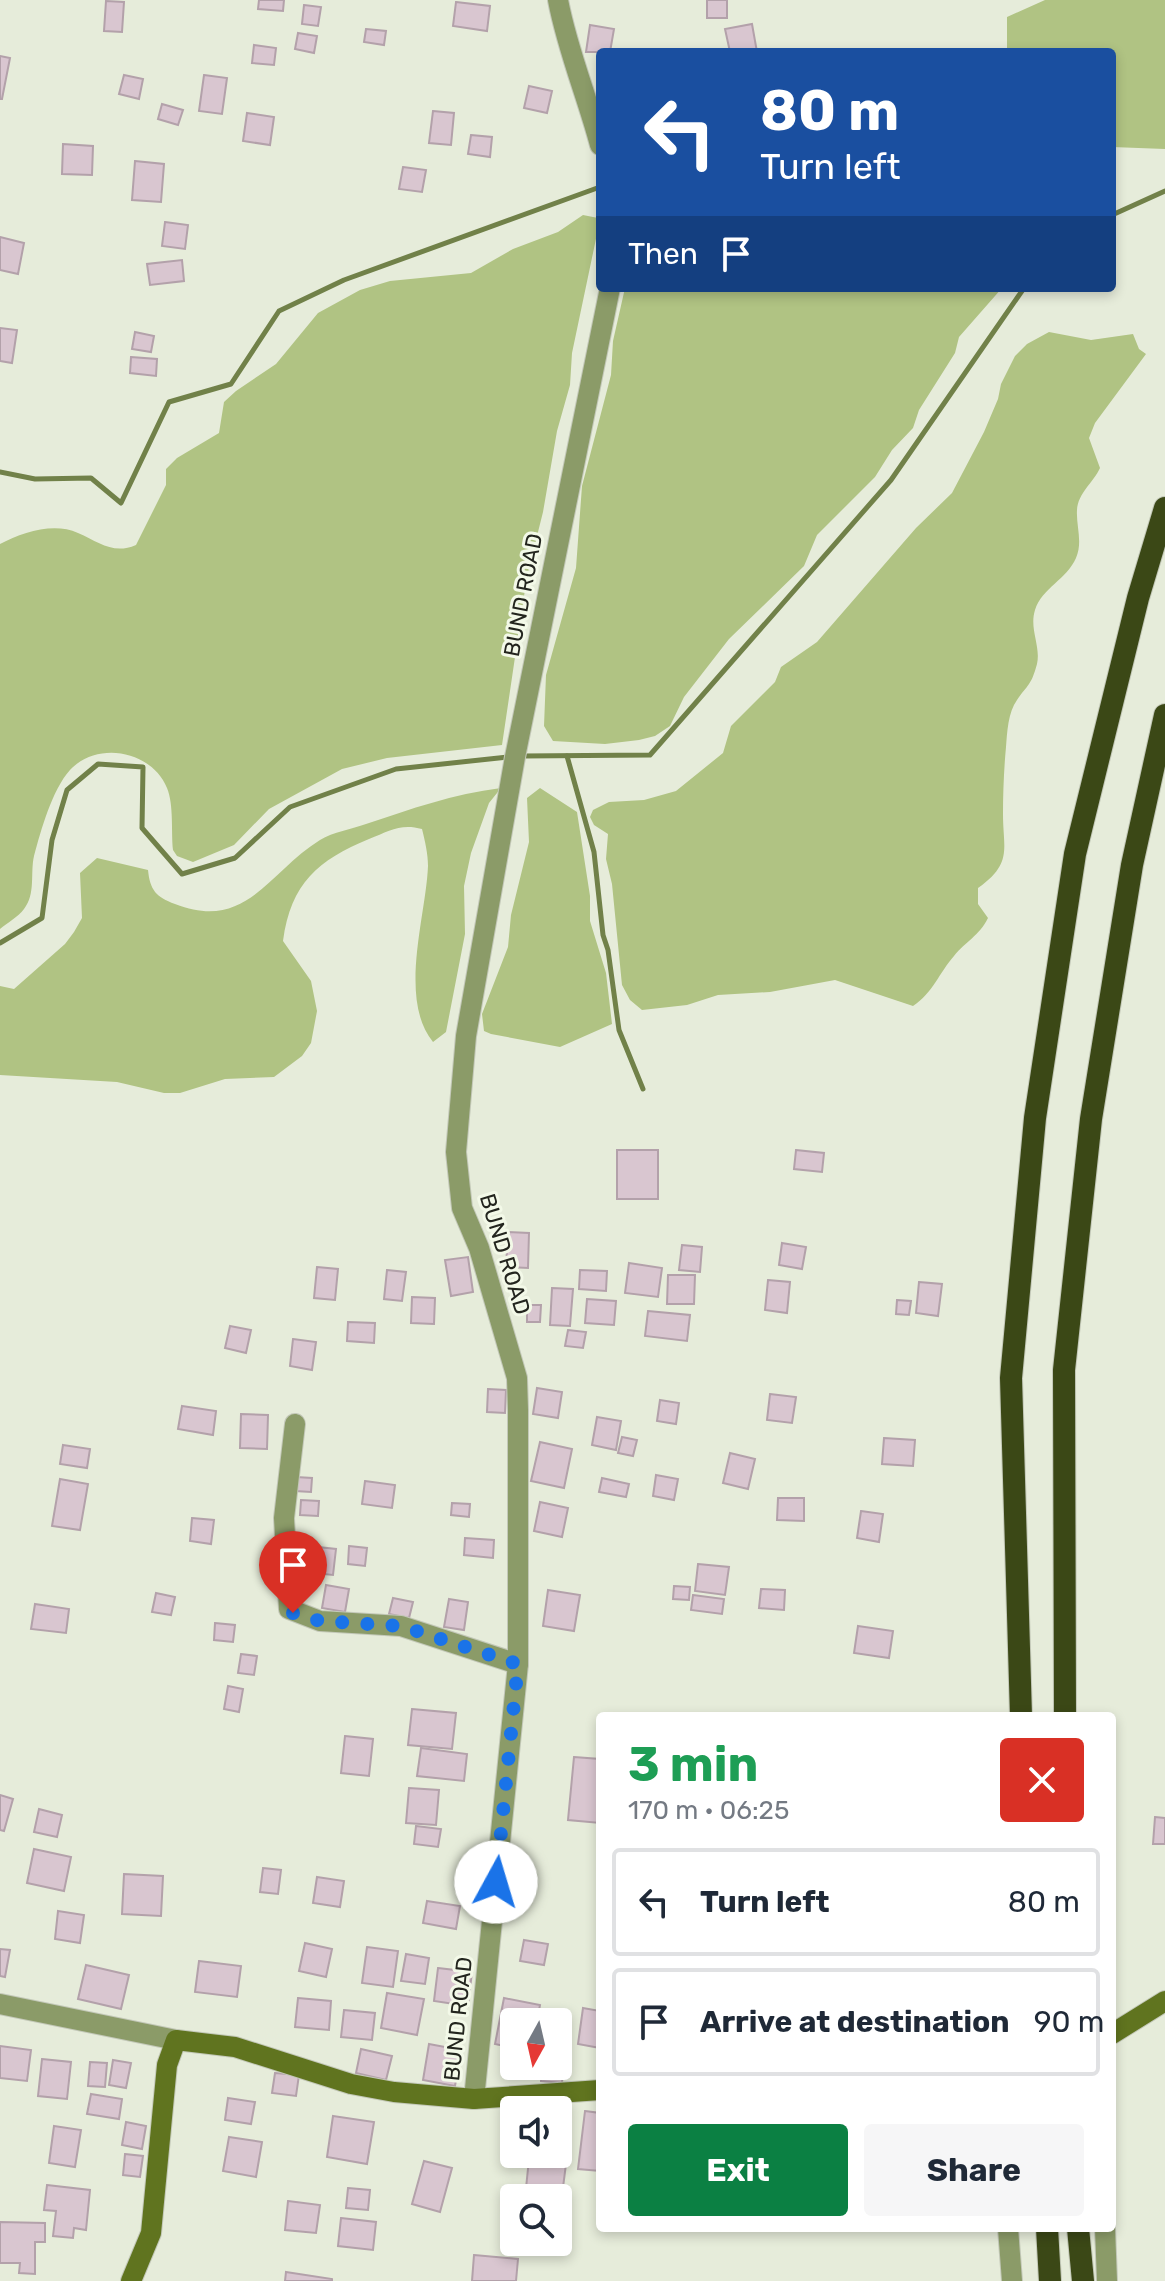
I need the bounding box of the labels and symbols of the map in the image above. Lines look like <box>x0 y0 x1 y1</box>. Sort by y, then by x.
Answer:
street label: BUND ROAD <box>498 531 548 659</box>
street label: BUND ROAD <box>474 1190 536 1318</box>
pin <box>259 1531 327 1613</box>
position arrow <box>454 1840 538 1924</box>
street label: BUND ROAD <box>438 1956 478 2082</box>
north arrow <box>500 2008 572 2080</box>

